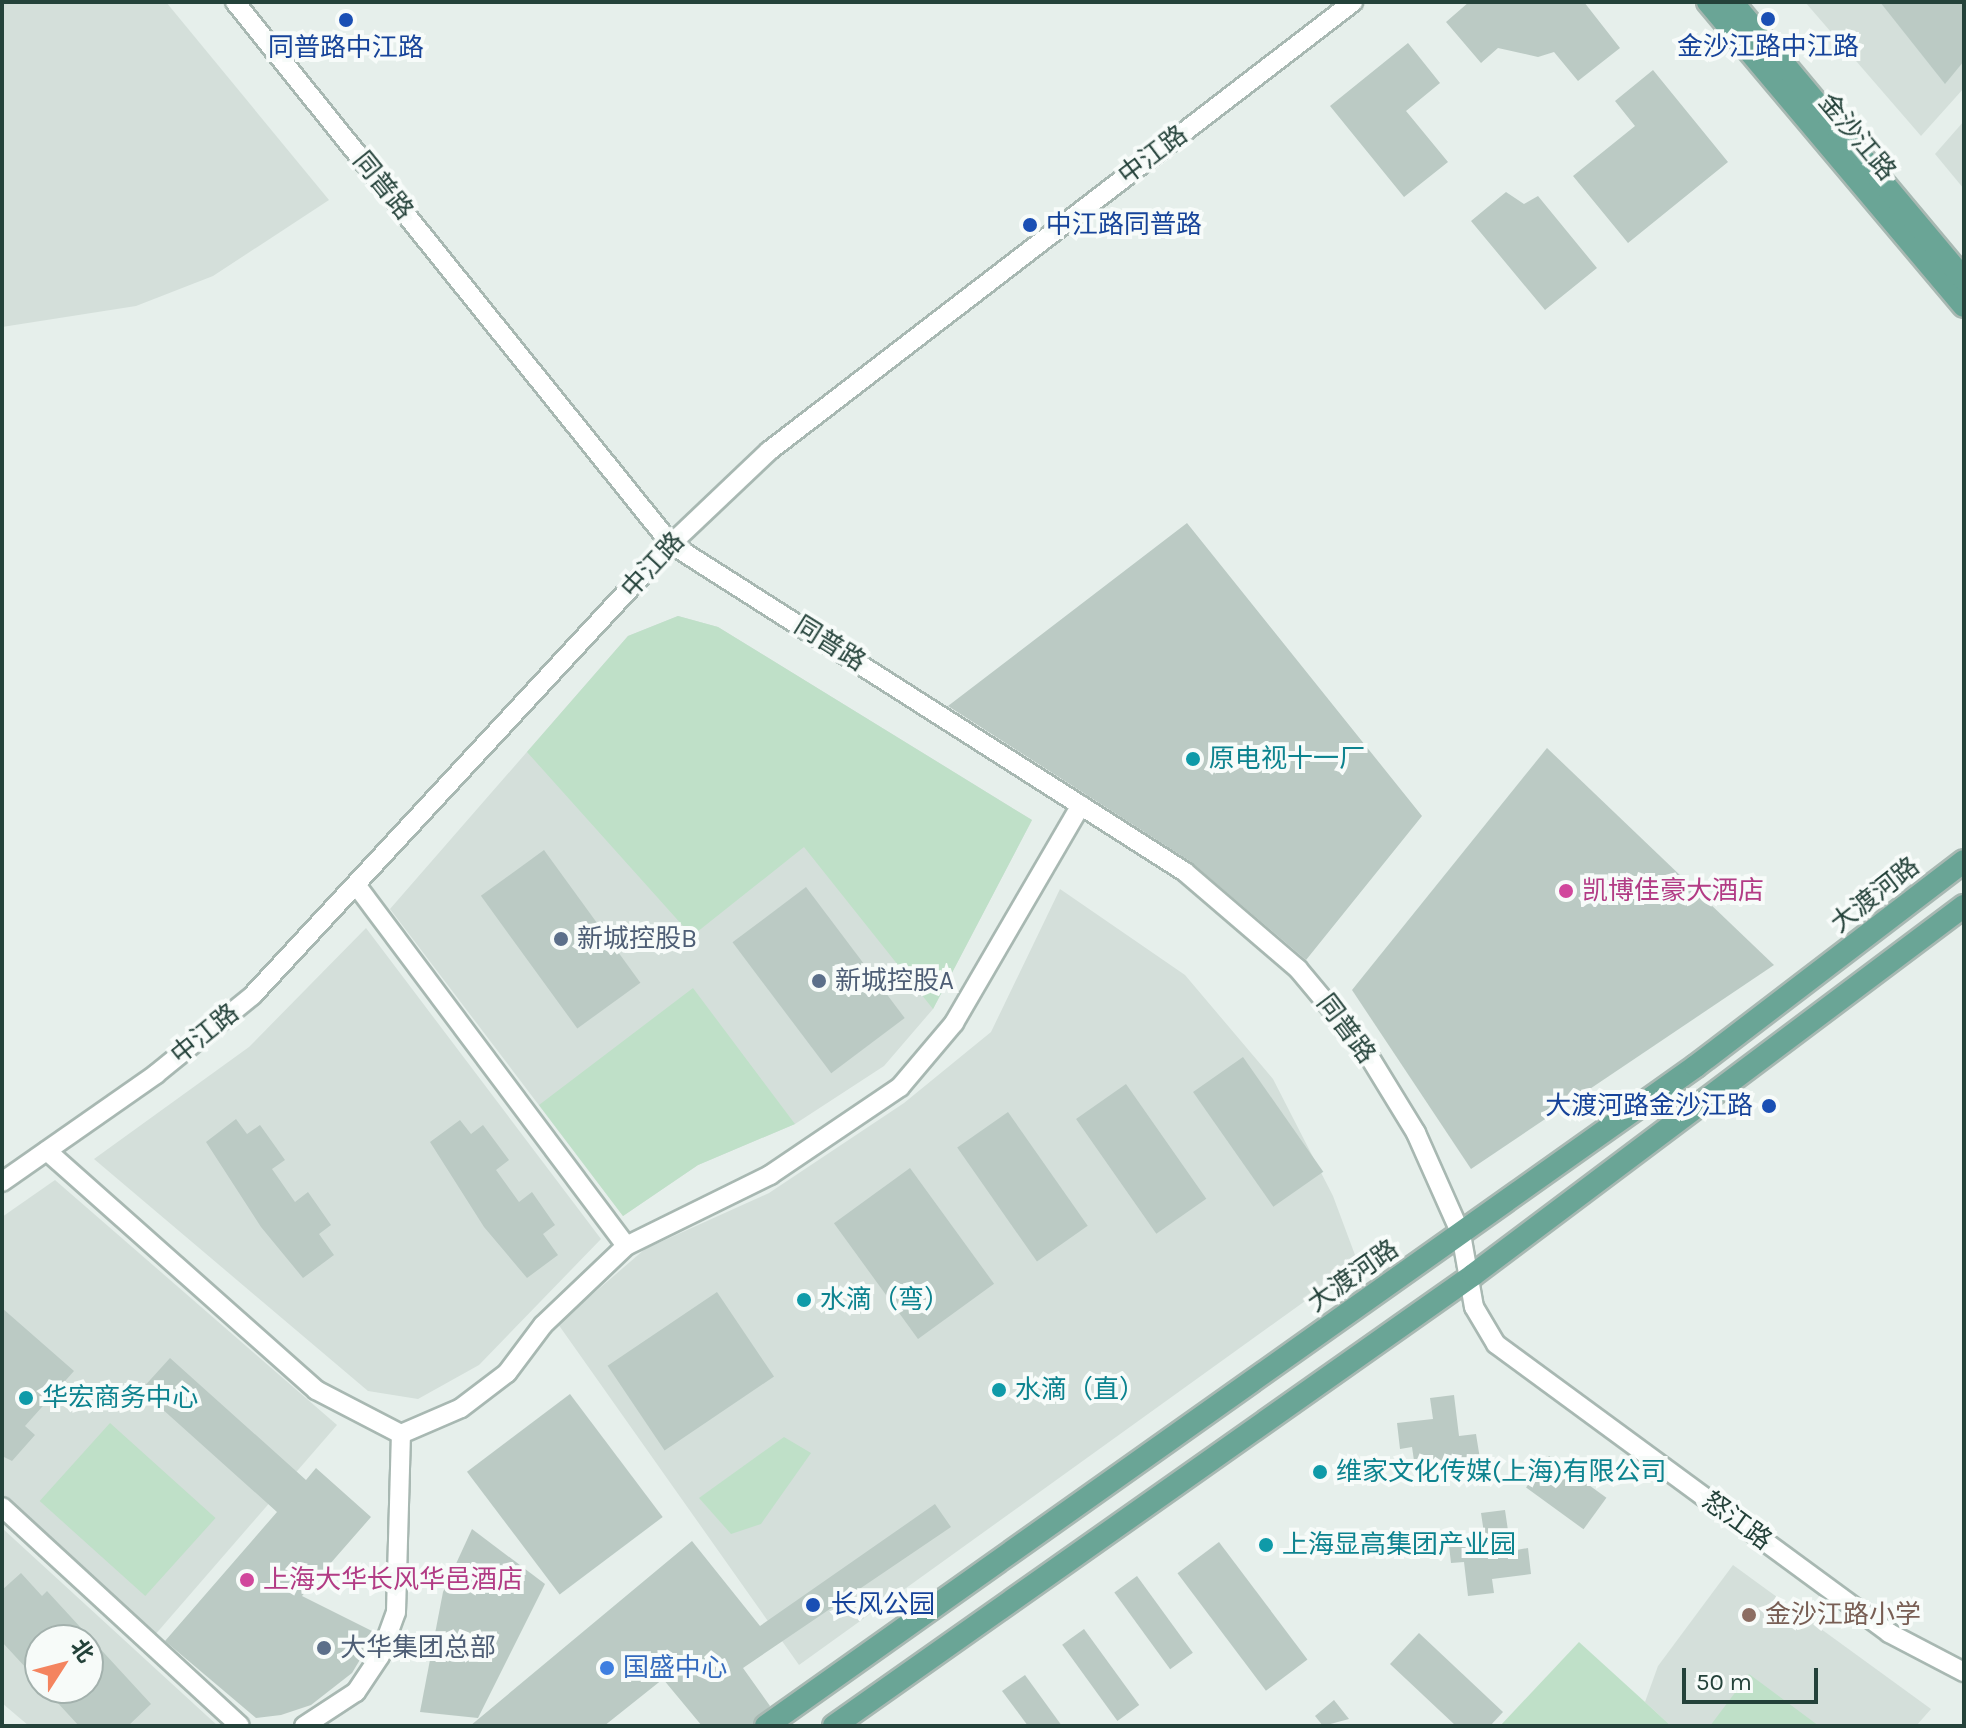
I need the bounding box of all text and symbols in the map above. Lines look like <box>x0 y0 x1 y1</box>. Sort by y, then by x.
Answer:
marker: 金沙江路中江路 <box>1759 10 1777 28</box>
marker: 同普路中江路 <box>337 11 355 29</box>
place label: 金沙江路中江路 <box>1677 31 1859 63</box>
place label: 同普路中江路 <box>268 32 424 64</box>
street label: 金沙江路 <box>1812 87 1902 187</box>
street label: 中江路 <box>1112 119 1194 191</box>
street label: 同普路 <box>346 146 420 226</box>
place label: 中江路同普路 <box>1046 209 1202 241</box>
marker: 中江路同普路 <box>1021 216 1039 234</box>
street label: 中江路 <box>615 526 691 604</box>
street label: 同普路 <box>789 610 871 678</box>
place label: 原电视十一厂 <box>1209 743 1365 775</box>
marker: 原电视十一厂 <box>1184 750 1202 768</box>
street label: 大渡河路 <box>1824 851 1926 939</box>
place label: 凯博佳豪大酒店 <box>1582 875 1764 907</box>
marker: 凯博佳豪大酒店 <box>1557 882 1575 900</box>
place label: 新城控股B <box>577 923 697 955</box>
marker: 新城控股B <box>552 930 570 948</box>
place label: 新城控股A <box>835 965 954 997</box>
marker: 新城控股A <box>810 972 828 990</box>
street label: 同普路 <box>1310 988 1382 1070</box>
street label: 中江路 <box>165 997 245 1071</box>
place label: 大渡河路金沙江路 <box>1545 1090 1753 1122</box>
marker: 大渡河路金沙江路 <box>1760 1097 1778 1115</box>
street label: 大渡河路 <box>1301 1233 1405 1319</box>
place label: 水滴（弯） <box>820 1284 950 1316</box>
marker: 水滴（弯） <box>795 1291 813 1309</box>
place label: 水滴（直） <box>1015 1374 1145 1406</box>
marker: 水滴（直） <box>990 1381 1008 1399</box>
place label: 华宏商务中心 <box>42 1382 198 1414</box>
marker: 华宏商务中心 <box>17 1389 35 1407</box>
place label: 维家文化传媒(上海)有限公司 <box>1336 1456 1666 1488</box>
marker: 维家文化传媒(上海)有限公司 <box>1311 1463 1329 1481</box>
street label: 怒江路 <box>1696 1485 1778 1557</box>
place label: 上海显高集团产业园 <box>1282 1529 1516 1561</box>
marker: 上海显高集团产业园 <box>1257 1536 1275 1554</box>
place label: 上海大华长风华邑酒店 <box>263 1564 523 1596</box>
marker: 上海大华长风华邑酒店 <box>238 1571 256 1589</box>
place label: 长风公园 <box>831 1589 935 1621</box>
marker: 长风公园 <box>802 1594 824 1616</box>
place label: 金沙江路小学 <box>1765 1599 1921 1631</box>
marker: 金沙江路小学 <box>1740 1606 1758 1624</box>
north arrow <box>24 1624 104 1704</box>
place label: 大华集团总部 <box>340 1632 496 1664</box>
text: 北 <box>65 1635 99 1668</box>
marker: 大华集团总部 <box>315 1639 333 1657</box>
place label: 国盛中心 <box>623 1652 727 1684</box>
scale bar <box>1686 1652 1822 1702</box>
marker: 国盛中心 <box>598 1659 616 1677</box>
text: 50 m <box>1696 1668 1752 1696</box>

